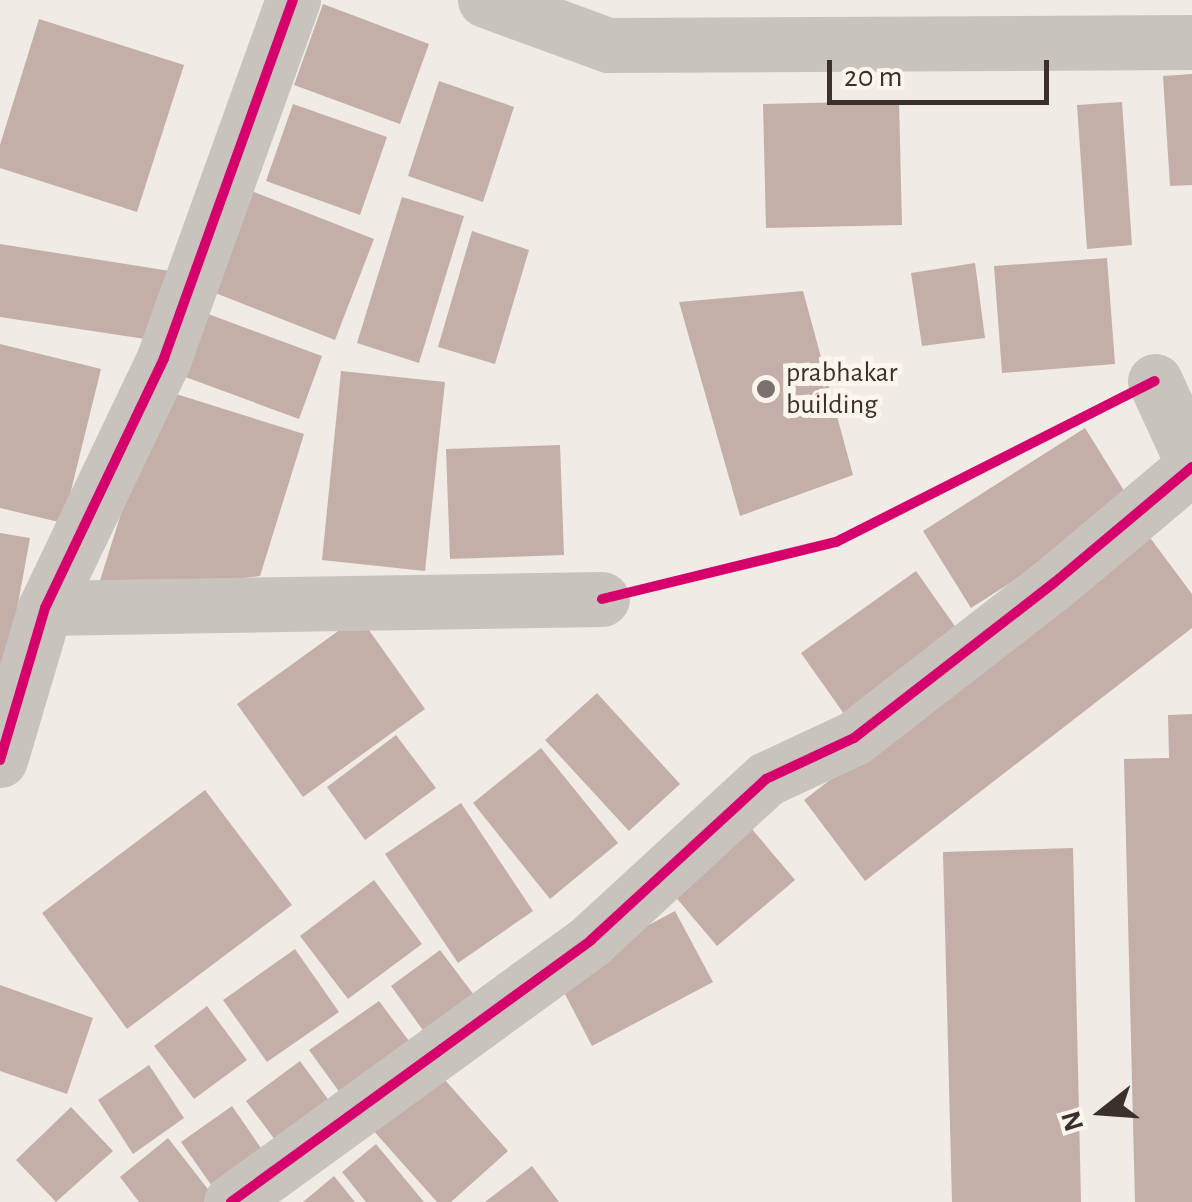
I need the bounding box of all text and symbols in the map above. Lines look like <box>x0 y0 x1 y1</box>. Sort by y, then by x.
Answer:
scale bar <box>832 40 1054 102</box>
text: 20 m <box>844 62 902 92</box>
place label: prabhakar building <box>786 356 897 422</box>
marker: prabhakar building <box>755 378 777 400</box>
north arrow <box>1052 1062 1152 1162</box>
text: N <box>1057 1107 1090 1134</box>

